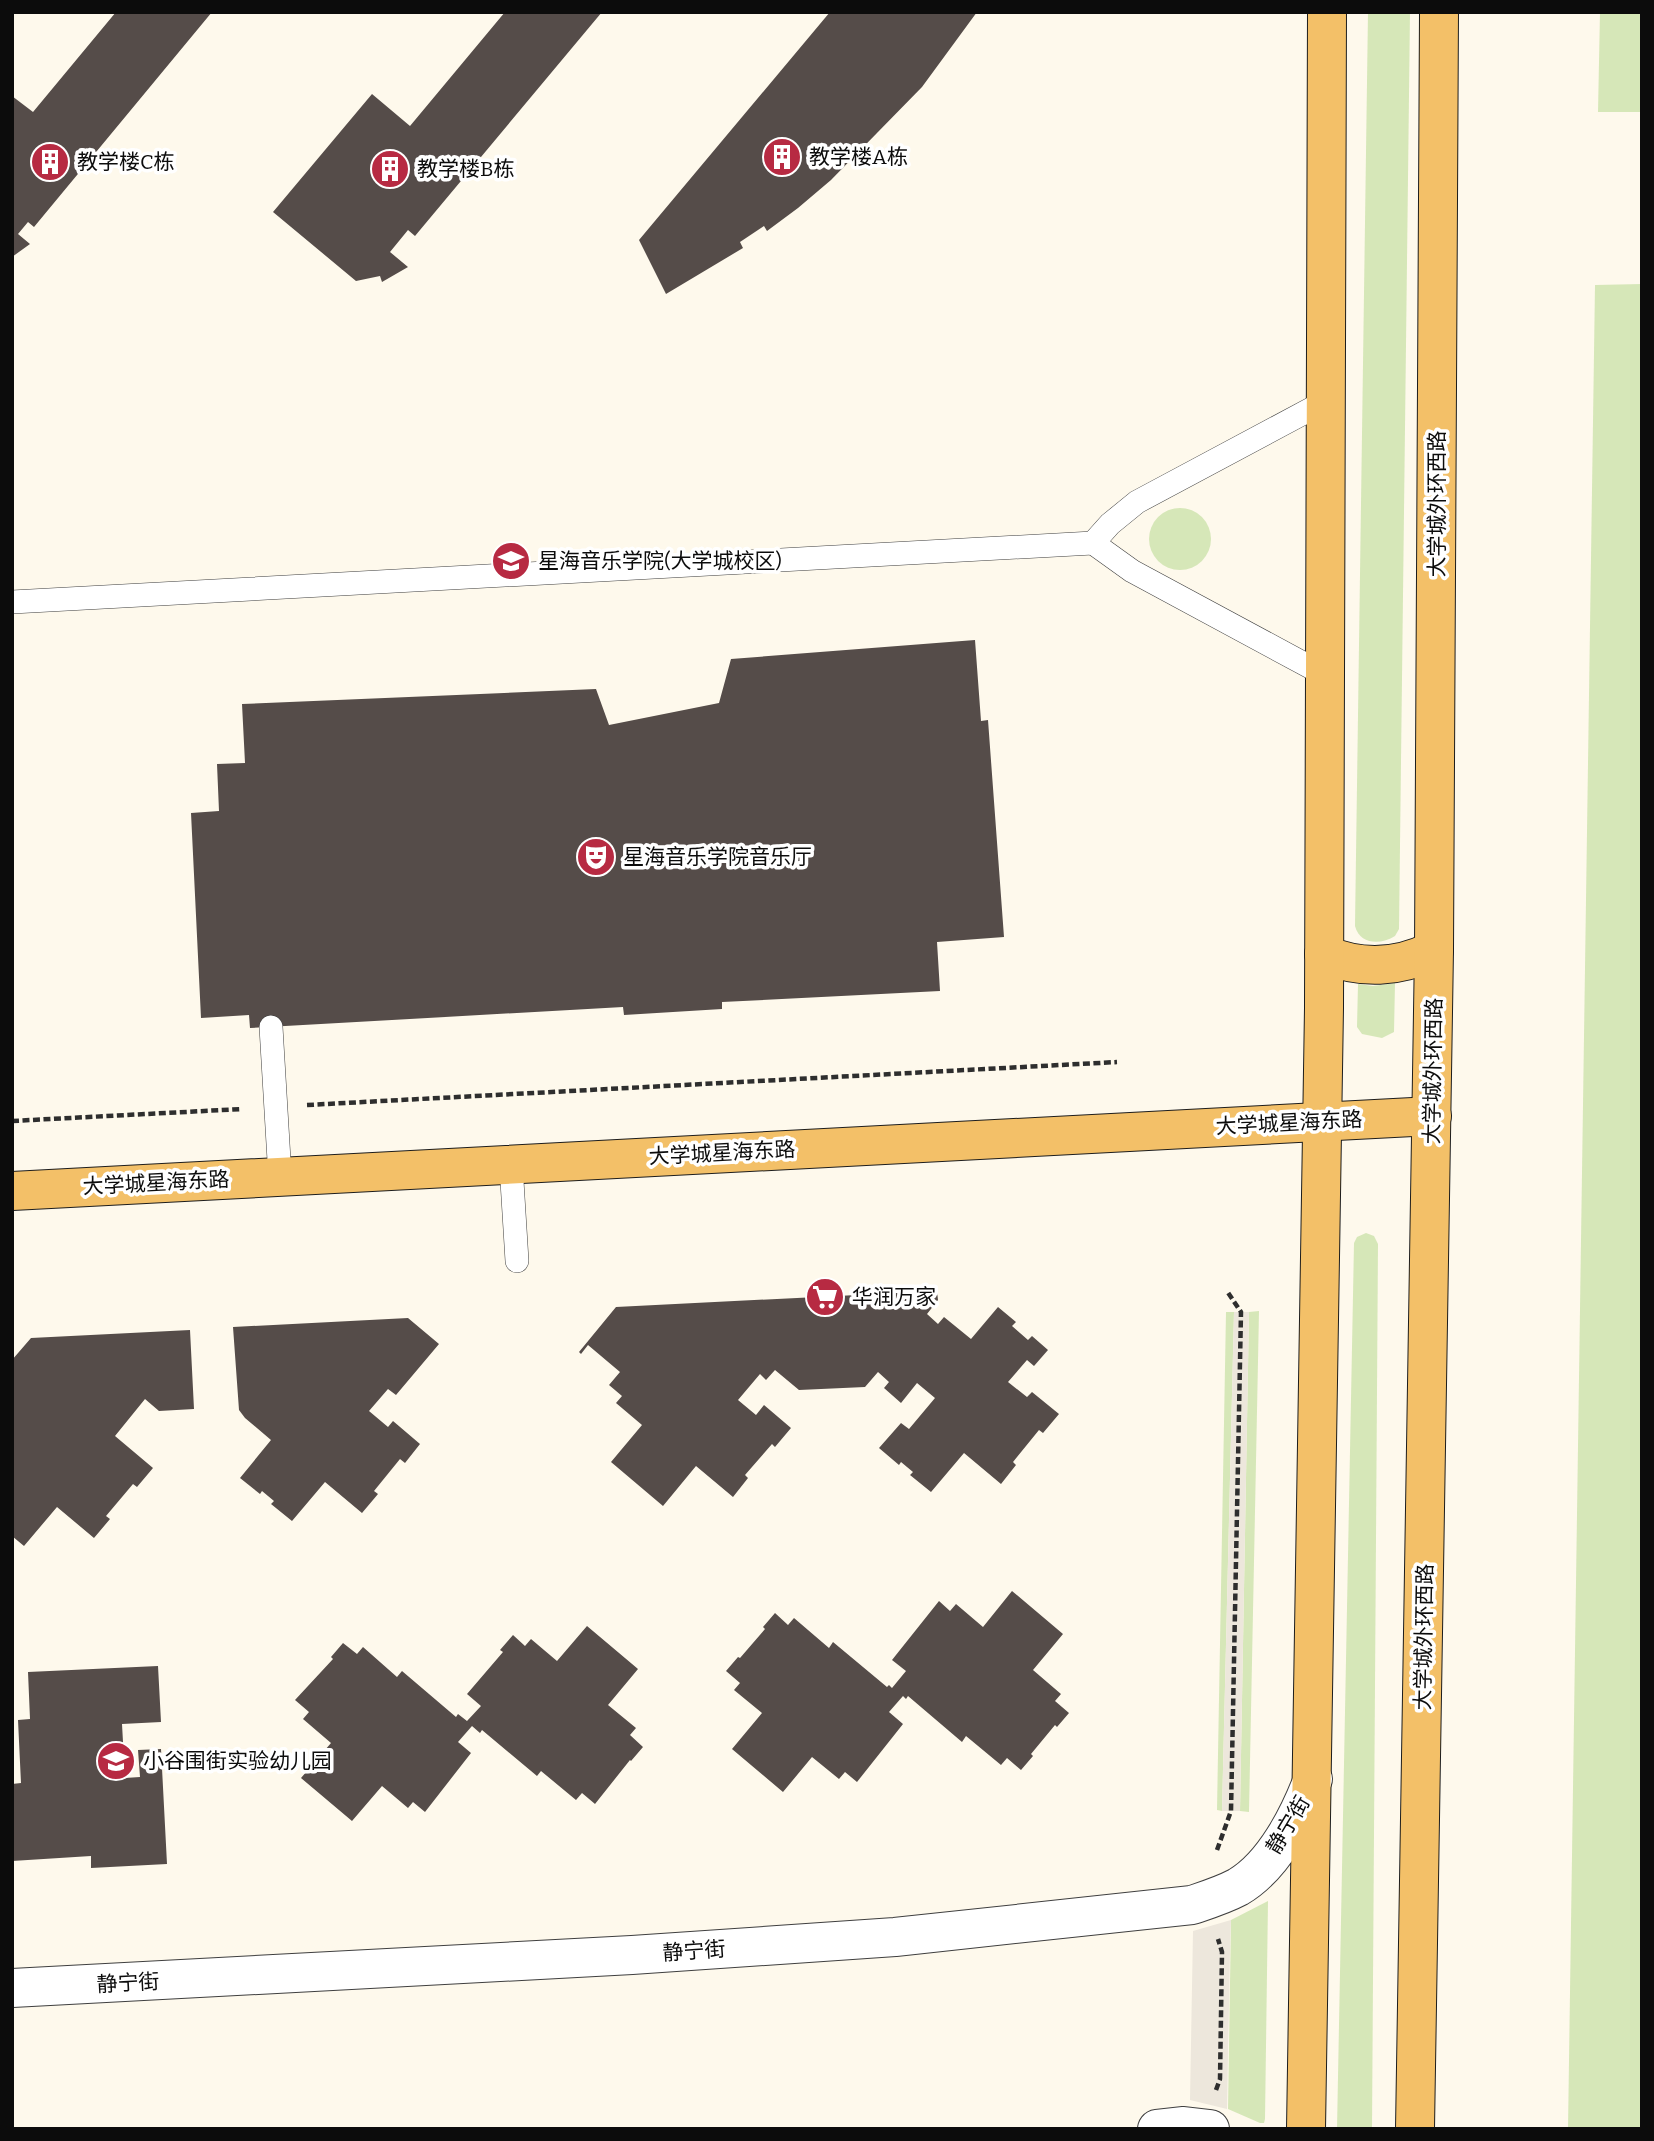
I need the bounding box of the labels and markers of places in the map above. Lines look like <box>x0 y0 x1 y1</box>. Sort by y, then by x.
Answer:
building icon: 教学楼A栋 <box>761 136 803 178</box>
building icon: 教学楼C栋 <box>29 141 71 183</box>
place label: 教学楼A栋 <box>809 144 908 170</box>
building icon: 教学楼B栋 <box>369 148 411 190</box>
place label: 教学楼C栋 <box>77 149 175 175</box>
place label: 教学楼B栋 <box>417 156 515 182</box>
school or university icon: 星海音乐学院(大学城校区) <box>490 540 532 582</box>
place label: 星海音乐学院(大学城校区) <box>538 548 782 574</box>
theatre icon: 星海音乐学院音乐厅 <box>575 836 617 878</box>
place label: 星海音乐学院音乐厅 <box>623 844 812 870</box>
supermarket icon: 华润万家 <box>804 1276 846 1318</box>
place label: 华润万家 <box>852 1284 936 1310</box>
school or university icon: 小谷围街实验幼儿园 <box>95 1740 137 1782</box>
place label: 小谷围街实验幼儿园 <box>143 1748 332 1774</box>

